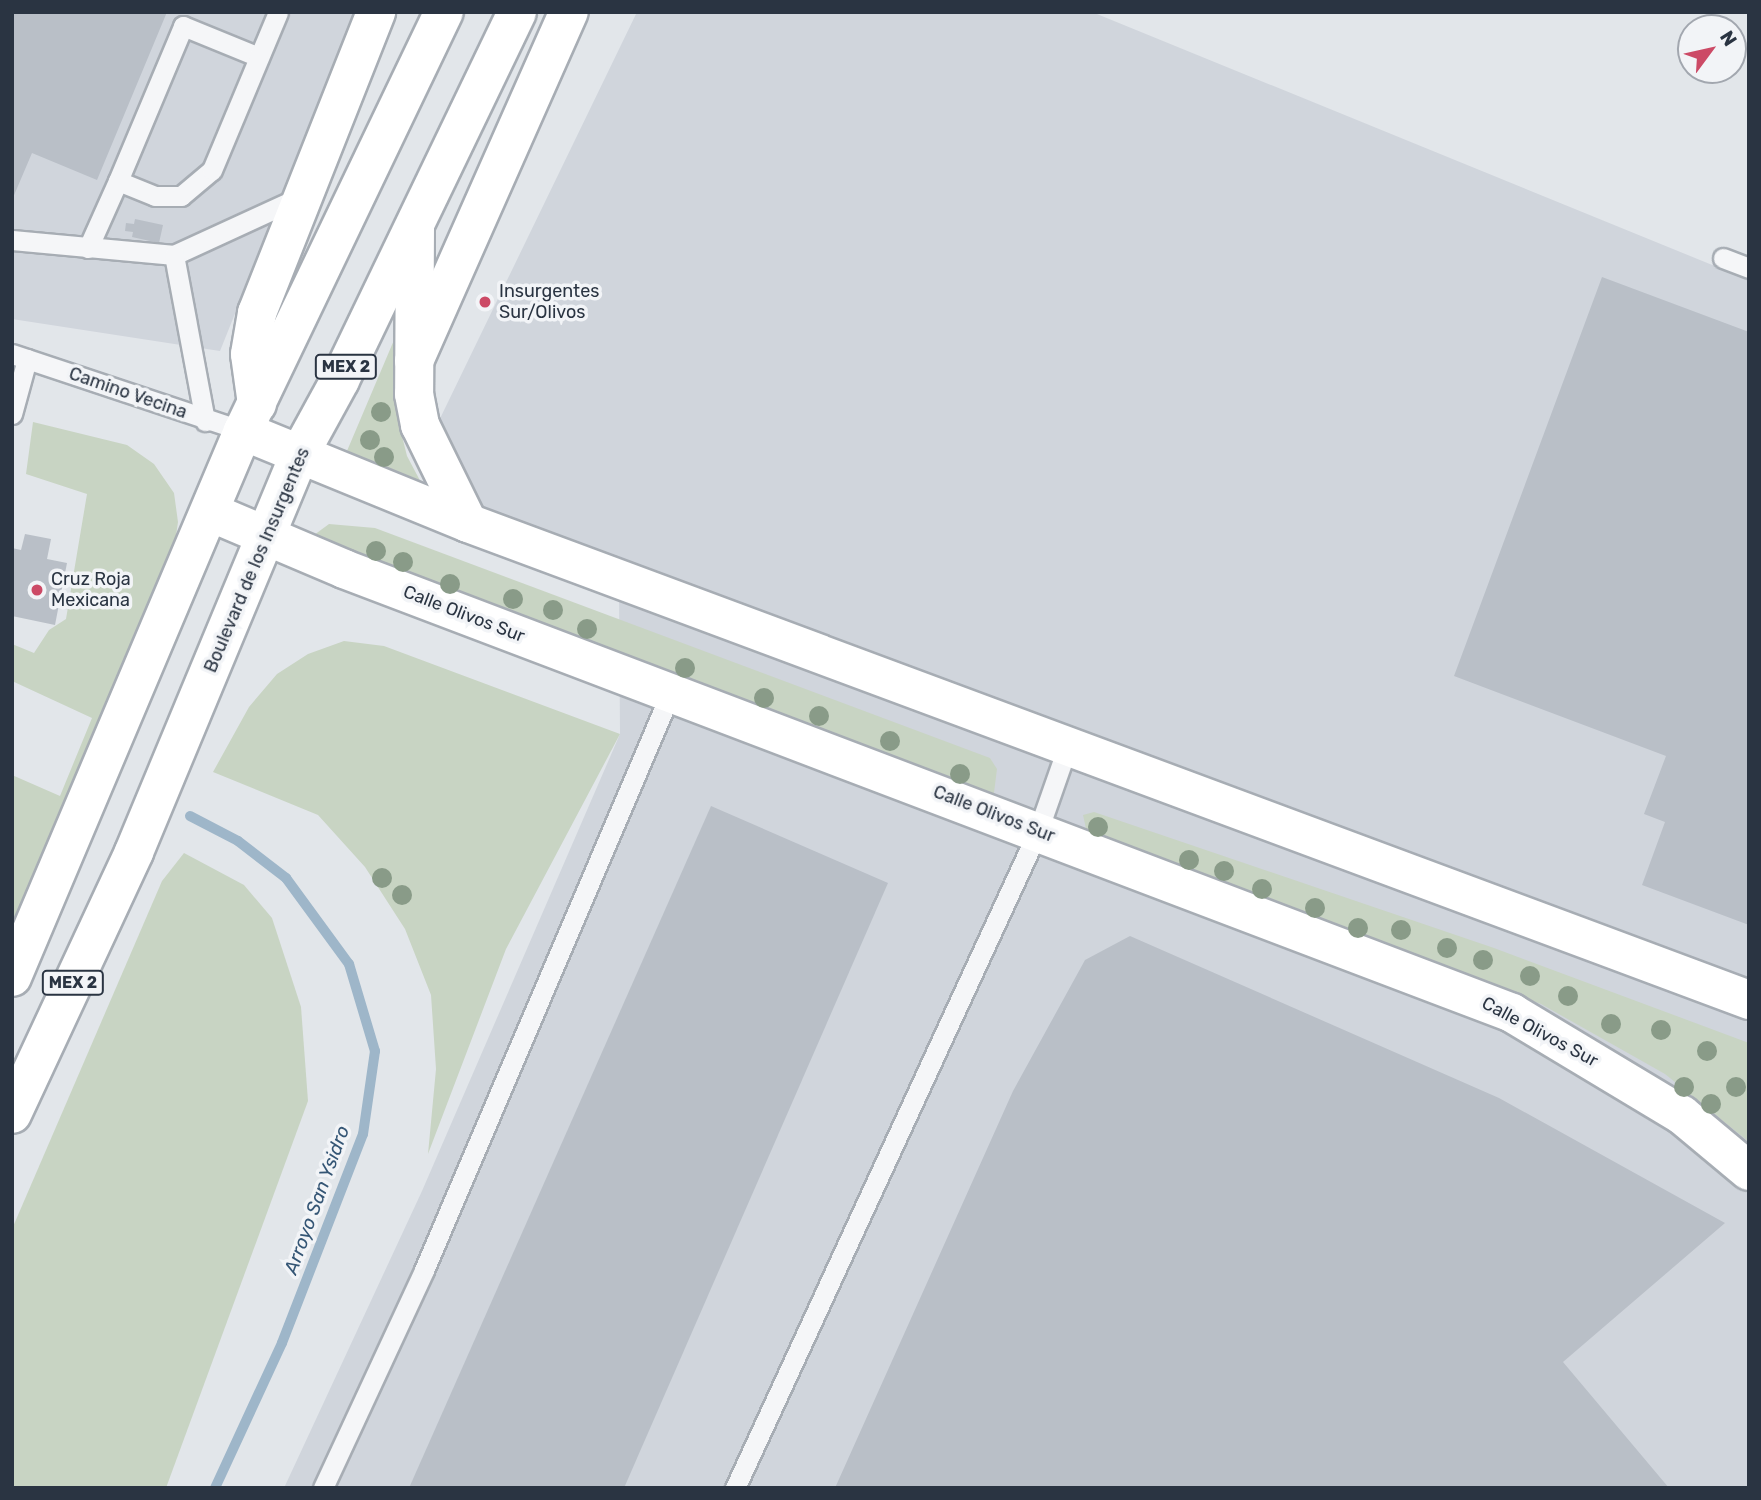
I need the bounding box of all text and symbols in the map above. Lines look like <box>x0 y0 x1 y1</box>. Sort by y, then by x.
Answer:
north arrow <box>1677 14 1747 84</box>
text: N <box>1715 26 1742 50</box>
place label: Insurgentes Sur/Olivos <box>499 281 599 324</box>
marker: Insurgentes Sur/Olivos <box>477 294 493 310</box>
road number: MEX 2 <box>314 354 378 380</box>
street label: Camino Vecina <box>66 363 190 423</box>
street label: Boulevard de los Insurgentes <box>200 444 314 676</box>
place label: Cruz Roja Mexicana <box>51 569 131 612</box>
street label: Calle Olivos Sur <box>400 581 528 647</box>
marker: Cruz Roja Mexicana <box>29 582 45 598</box>
street label: Calle Olivos Sur <box>930 781 1058 847</box>
road number: MEX 2 <box>42 970 104 995</box>
street label: Calle Olivos Sur <box>1478 992 1602 1072</box>
water label: Arroyo San Ysidro <box>279 1122 355 1278</box>

